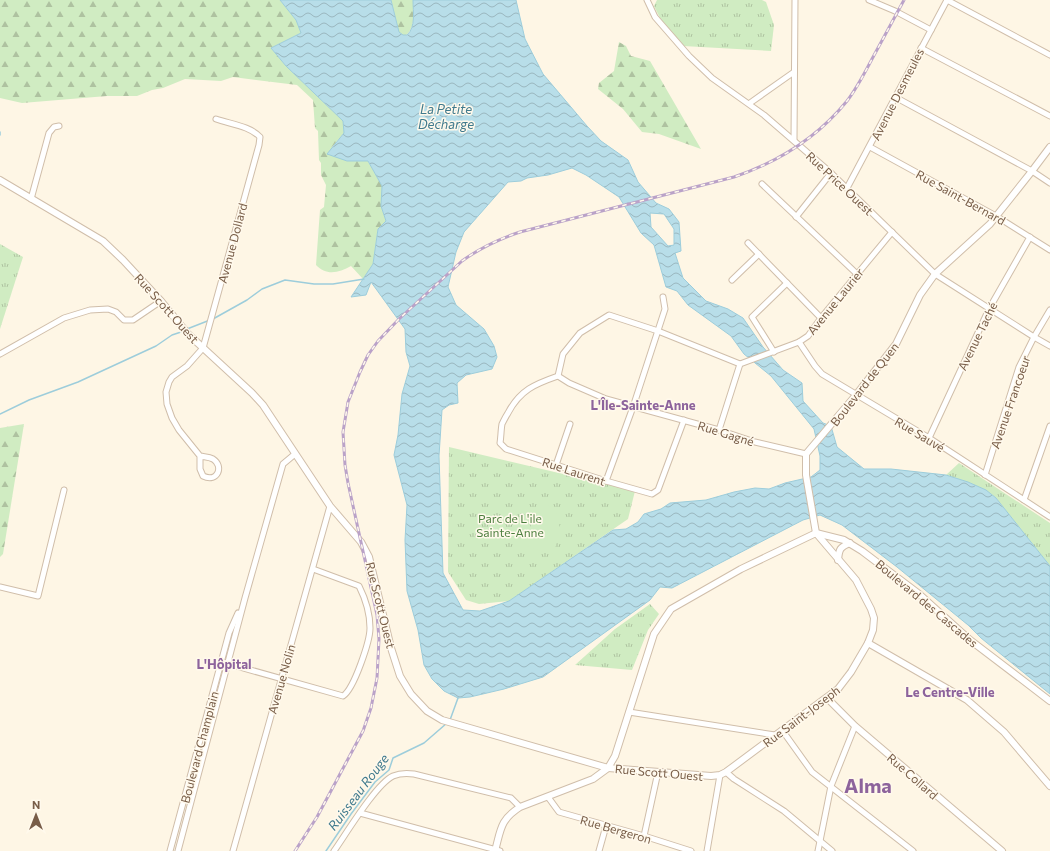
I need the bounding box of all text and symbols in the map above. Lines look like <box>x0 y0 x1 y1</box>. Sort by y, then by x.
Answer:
street label: Avenue Desmeules <box>868 46 926 142</box>
water label: La Petite Décharge <box>418 101 474 132</box>
street label: Rue Price Ouest <box>804 148 876 218</box>
street label: Rue Saint-Bernard <box>914 167 1008 227</box>
street label: Avenue Dollard <box>215 201 249 285</box>
street label: Avenue Laurier <box>804 265 866 337</box>
street label: Rue Scott Ouest <box>132 270 202 346</box>
street label: Avenue Taché <box>954 300 1000 372</box>
street label: Boulevard de Quen <box>827 339 901 429</box>
street label: Avenue Francoeur <box>987 353 1033 450</box>
district label: L'Île-Sainte-Anne <box>590 397 696 413</box>
street label: Rue Sauvé <box>893 414 947 454</box>
street label: Rue Gagné <box>696 418 756 448</box>
street label: Rue Laurent <box>541 454 608 488</box>
park label: Parc de L'ile Sainte-Anne <box>476 511 544 539</box>
street label: Boulevard des Cascades <box>873 556 981 650</box>
street label: Rue Scott Ouest <box>363 560 399 650</box>
street label: Avenue Nolin <box>264 643 298 715</box>
district label: L'Hôpital <box>196 656 252 672</box>
street label: Rue Saint-Joseph <box>760 682 843 750</box>
district label: Le Centre-Ville <box>905 684 995 700</box>
street label: Boulevard Champlain <box>177 690 221 804</box>
street label: Rue Collard <box>885 750 941 802</box>
water label: Ruisseau Rouge <box>324 751 392 833</box>
street label: Rue Scott Ouest <box>614 761 704 783</box>
district label: Alma <box>844 773 892 797</box>
north arrow <box>16 795 56 835</box>
text: N <box>32 798 40 811</box>
street label: Rue Bergeron <box>579 812 653 846</box>

